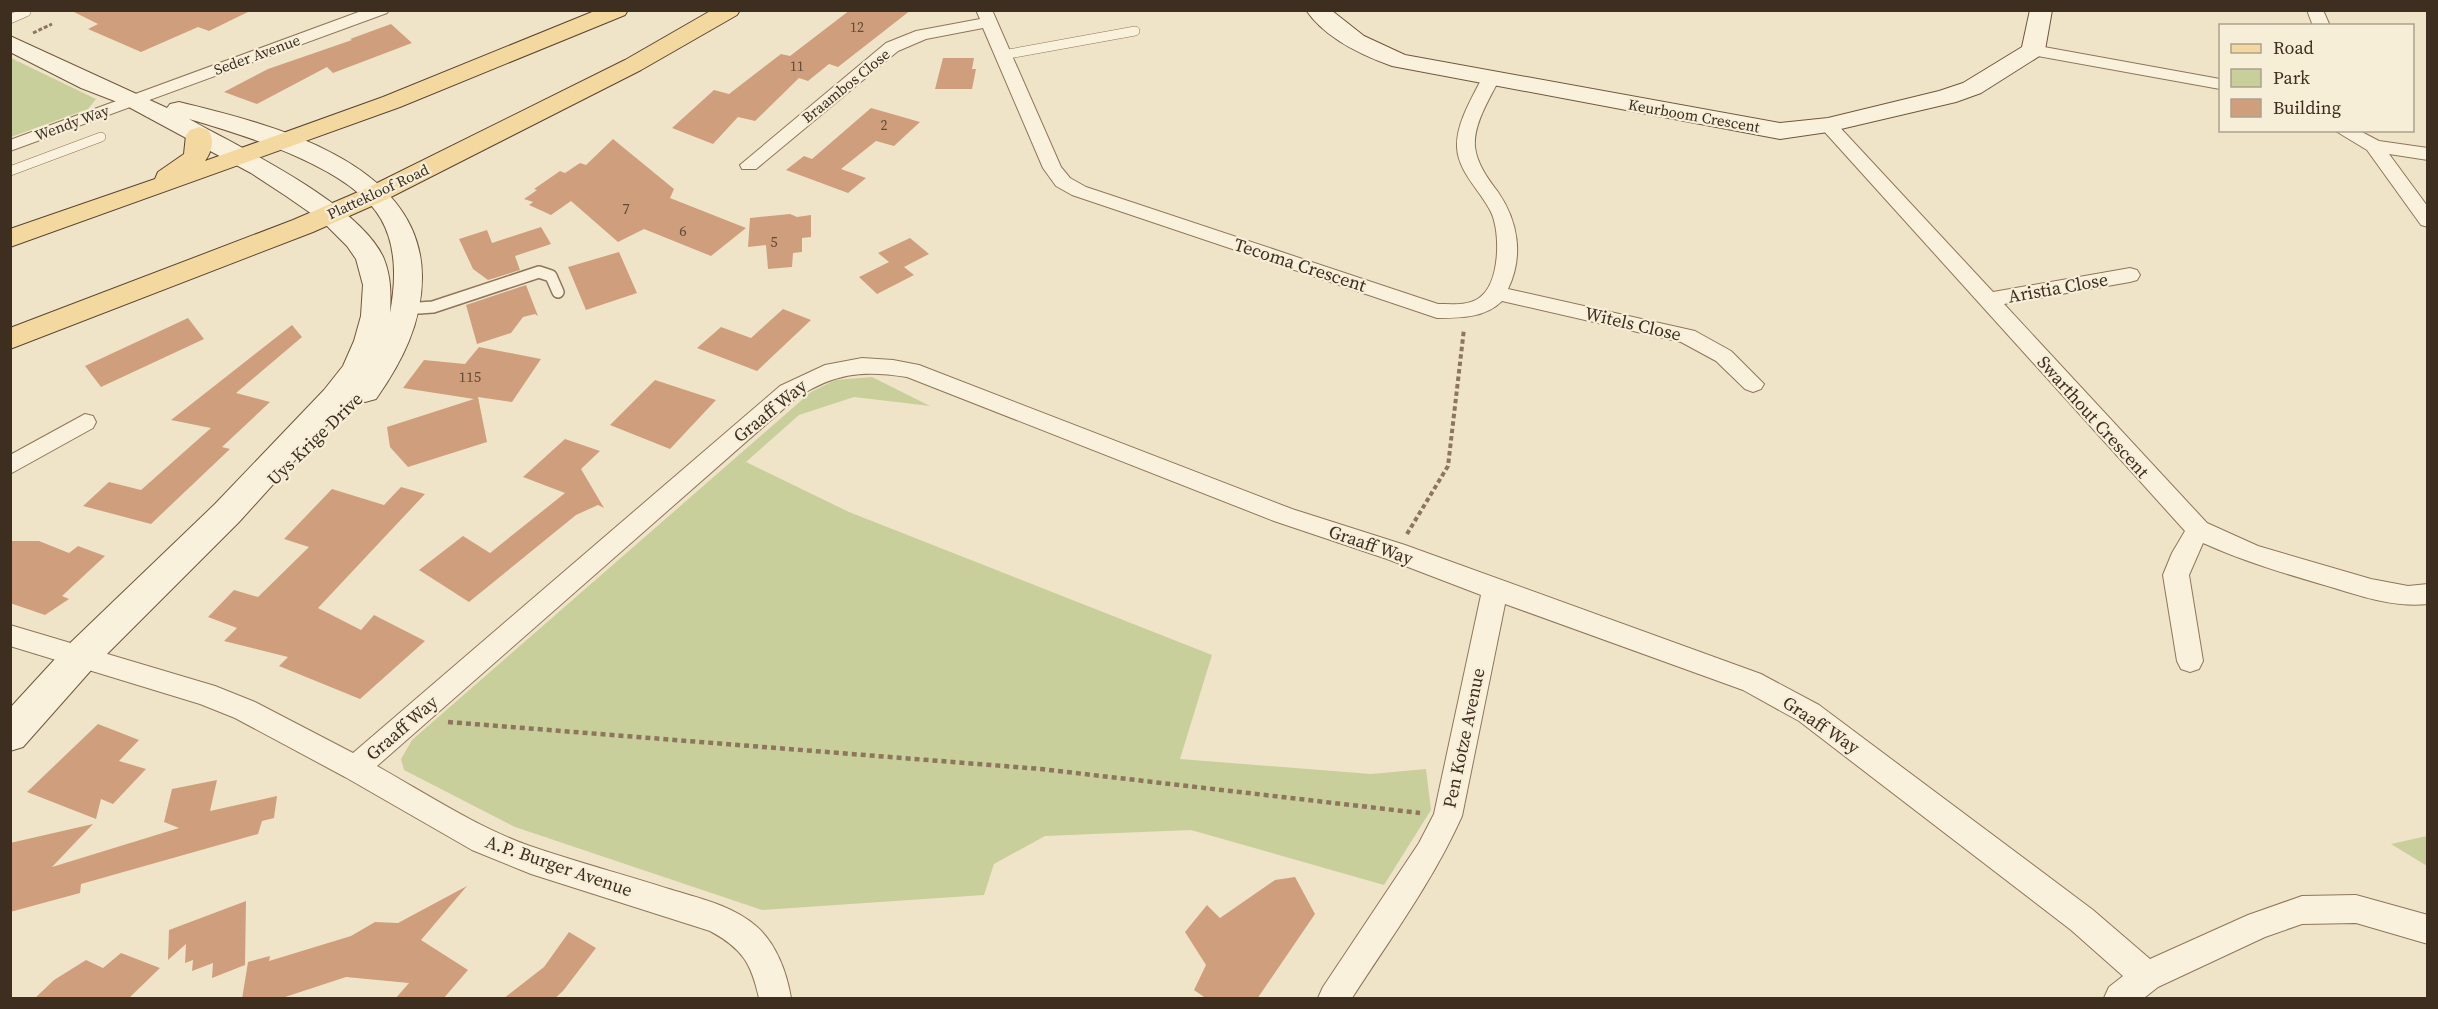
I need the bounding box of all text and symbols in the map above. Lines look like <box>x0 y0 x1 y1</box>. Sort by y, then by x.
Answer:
house number: 12 <box>850 17 864 37</box>
legend <box>2219 24 2414 132</box>
street label: Seder Avenue <box>211 29 303 80</box>
text: Road <box>2273 35 2314 60</box>
street label: Braambos Close <box>797 43 894 128</box>
house number: 11 <box>790 56 804 76</box>
text: Park <box>2273 65 2310 90</box>
street label: Keurboom Crescent <box>1627 94 1762 137</box>
text: Building <box>2273 95 2341 120</box>
street label: Wendy Way <box>32 99 112 146</box>
house number: 2 <box>881 115 888 135</box>
street label: Plattekloof Road <box>323 159 433 224</box>
house number: 7 <box>622 198 630 219</box>
house number: 6 <box>679 220 687 241</box>
house number: 5 <box>770 231 778 252</box>
street label: Tecoma Crescent <box>1231 231 1370 298</box>
street label: Aristia Close <box>2006 266 2110 309</box>
street label: Witels Close <box>1582 300 1684 347</box>
street label: Swarthout Crescent <box>2032 350 2155 483</box>
house number: 115 <box>459 366 481 387</box>
street label: Graaff Way <box>728 373 812 448</box>
street label: Uys Krige Drive <box>261 386 368 491</box>
street label: Graaff Way <box>1326 518 1417 571</box>
street label: Pen Kotze Avenue <box>1436 666 1491 810</box>
street label: Graaff Way <box>360 689 444 766</box>
street label: Graaff Way <box>1778 690 1865 760</box>
street label: A.P. Burger Avenue <box>482 829 636 902</box>

